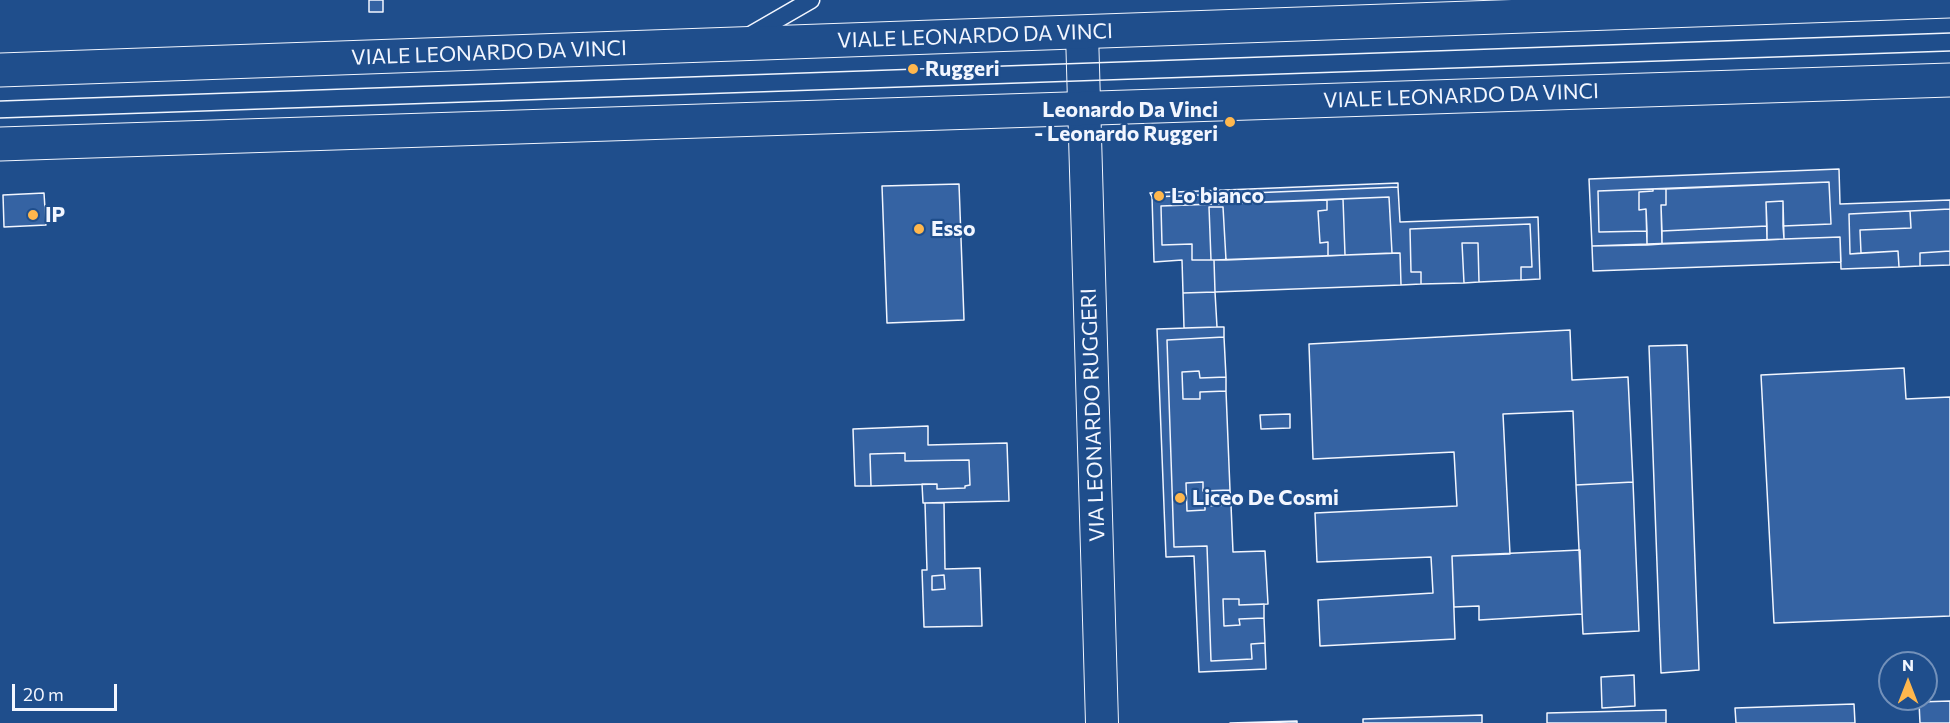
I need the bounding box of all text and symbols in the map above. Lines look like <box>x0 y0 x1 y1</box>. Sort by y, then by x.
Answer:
street label: VIALE LEONARDO DA VINCI <box>837 19 1113 53</box>
street label: VIALE LEONARDO DA VINCI <box>351 36 627 70</box>
place label: Ruggeri <box>925 56 1000 82</box>
marker: Ruggeri <box>906 62 920 76</box>
street label: VIALE LEONARDO DA VINCI <box>1323 79 1599 113</box>
place label: Leonardo Da Vinci - Leonardo Ruggeri <box>1034 97 1218 147</box>
marker: Leonardo Da Vinci - Leonardo Ruggeri <box>1223 115 1237 129</box>
place label: Lo bianco <box>1171 183 1264 209</box>
marker: Lo bianco <box>1152 189 1166 203</box>
place label: IP <box>45 202 65 228</box>
marker: IP <box>26 208 40 222</box>
place label: Esso <box>931 216 975 242</box>
marker: Esso <box>912 222 926 236</box>
street label: VIA LEONARDO RUGGERI <box>1076 288 1110 542</box>
place label: Liceo De Cosmi <box>1192 485 1339 511</box>
marker: Liceo De Cosmi <box>1173 491 1187 505</box>
north arrow <box>1878 651 1938 711</box>
text: N <box>1902 655 1914 674</box>
scale bar <box>15 672 120 710</box>
text: 20 m <box>23 683 64 705</box>

